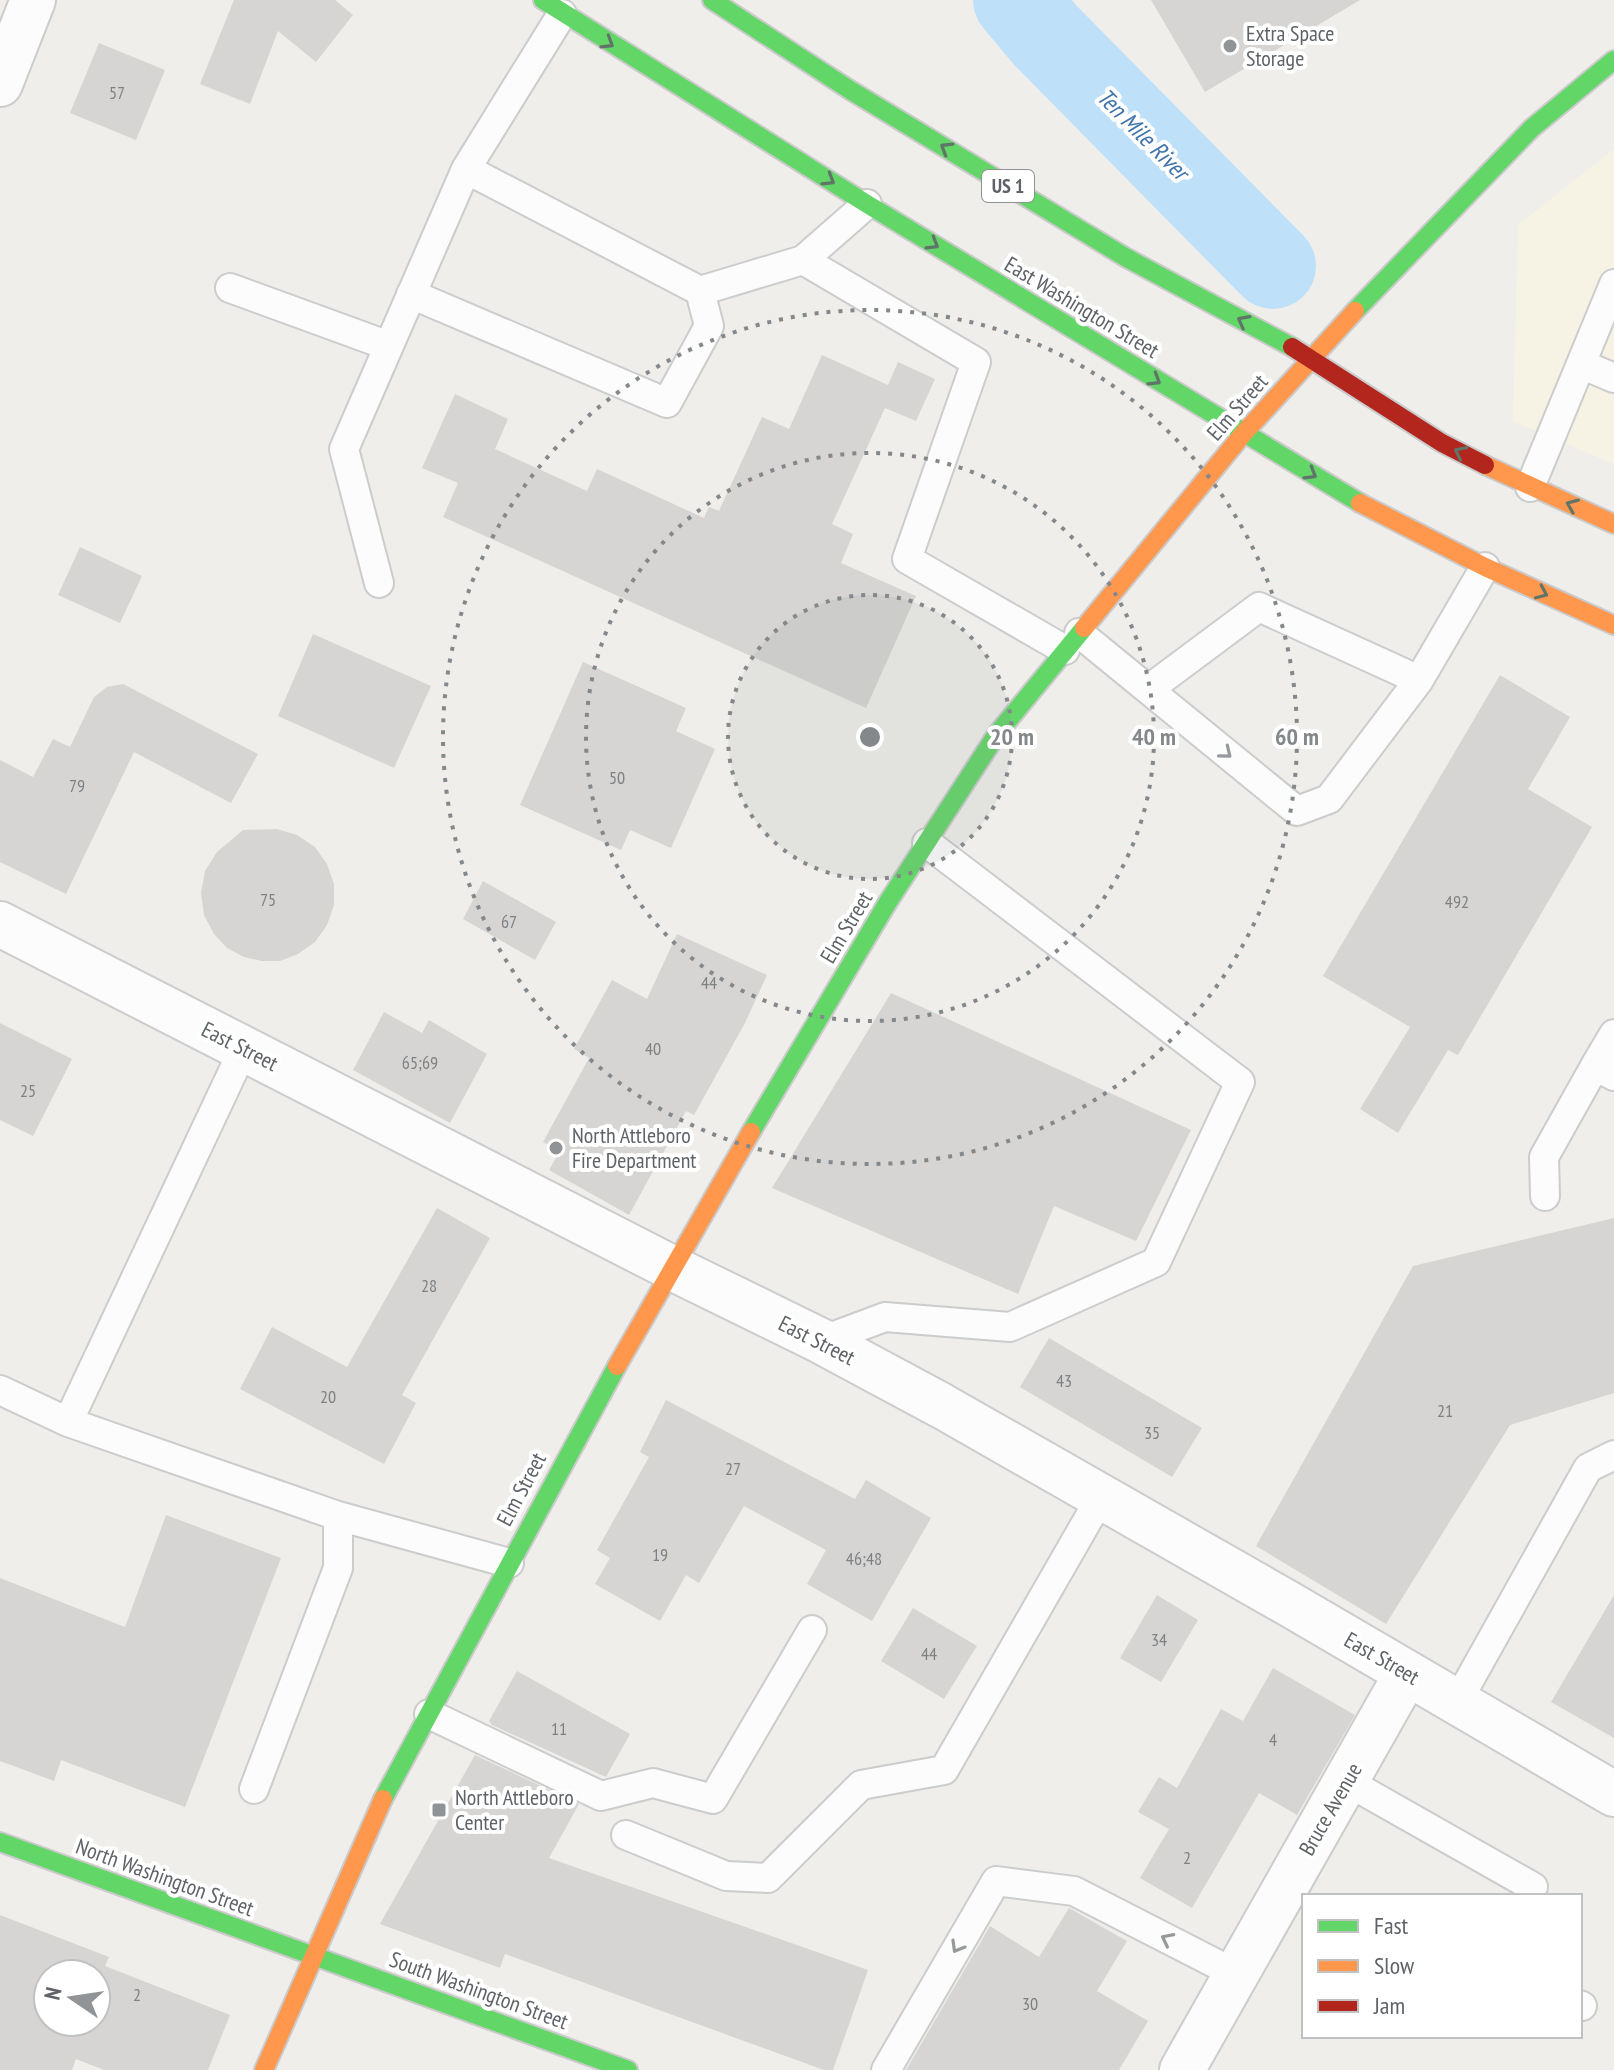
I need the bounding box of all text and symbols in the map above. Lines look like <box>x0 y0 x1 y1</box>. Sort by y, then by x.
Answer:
place label: Extra Space Storage <box>1246 19 1334 72</box>
one-way arrow <box>599 33 614 48</box>
marker: Extra Space Storage <box>1221 37 1239 55</box>
house number: 57 <box>109 81 125 104</box>
water label: Ten Mile River <box>1091 82 1198 189</box>
one-way arrow <box>940 143 955 158</box>
road number: US 1 <box>982 170 1034 202</box>
one-way arrow <box>820 171 835 186</box>
one-way arrow <box>924 235 939 250</box>
street label: East Washington Street <box>1000 250 1164 364</box>
one-way arrow <box>1238 315 1252 331</box>
street label: Elm Street <box>1200 368 1274 446</box>
one-way arrow <box>1146 370 1161 386</box>
one-way arrow <box>1453 446 1468 462</box>
one-way arrow <box>1302 464 1316 480</box>
one-way arrow <box>1566 499 1580 515</box>
one-way arrow <box>1533 583 1548 599</box>
text: 20 m <box>990 721 1034 752</box>
text: 40 m <box>1132 721 1176 752</box>
text: 60 m <box>1275 721 1319 752</box>
centre of rings <box>856 723 884 751</box>
one-way arrow <box>1217 743 1231 758</box>
house number: 50 <box>609 766 625 789</box>
house number: 79 <box>69 774 85 797</box>
street label: Elm Street <box>814 886 878 968</box>
house number: 75 <box>260 888 276 911</box>
house number: 492 <box>1445 890 1469 913</box>
house number: 67 <box>501 910 517 933</box>
house number: 44 <box>701 971 717 994</box>
street label: East Street <box>197 1015 283 1077</box>
house number: 40 <box>645 1037 661 1060</box>
house number: 65;69 <box>402 1051 438 1074</box>
house number: 25 <box>20 1079 36 1102</box>
place label: North Attleboro Fire Department <box>572 1121 696 1174</box>
marker: North Attleboro Fire Department <box>547 1139 565 1157</box>
house number: 28 <box>421 1274 437 1297</box>
street label: East Street <box>774 1309 860 1371</box>
house number: 43 <box>1056 1369 1072 1392</box>
house number: 20 <box>320 1385 336 1408</box>
house number: 21 <box>1437 1399 1453 1422</box>
house number: 35 <box>1144 1421 1160 1444</box>
street label: Elm Street <box>490 1448 552 1530</box>
house number: 27 <box>725 1457 741 1480</box>
house number: 19 <box>652 1543 668 1566</box>
house number: 46;48 <box>846 1547 882 1570</box>
street label: East Street <box>1340 1625 1424 1691</box>
house number: 34 <box>1151 1628 1167 1651</box>
house number: 44 <box>921 1642 937 1665</box>
house number: 11 <box>551 1717 567 1740</box>
house number: 4 <box>1269 1728 1277 1751</box>
street label: Bruce Avenue <box>1292 1758 1368 1860</box>
place label: North Attleboro Center <box>455 1783 574 1836</box>
marker: North Attleboro Center <box>430 1801 448 1819</box>
street label: North Washington Street <box>72 1832 258 1922</box>
house number: 2 <box>1183 1846 1191 1869</box>
legend <box>1302 1894 1582 2038</box>
text: Fast <box>1374 1910 1409 1941</box>
one-way arrow <box>1161 1933 1175 1948</box>
one-way arrow <box>951 1938 967 1953</box>
street label: South Washington Street <box>386 1945 572 2035</box>
text: Slow <box>1374 1950 1415 1981</box>
north arrow <box>32 1958 112 2038</box>
house number: 2 <box>133 1983 141 2006</box>
text: N <box>38 1985 67 2002</box>
text: Jam <box>1373 1990 1405 2021</box>
house number: 30 <box>1022 1992 1038 2015</box>

